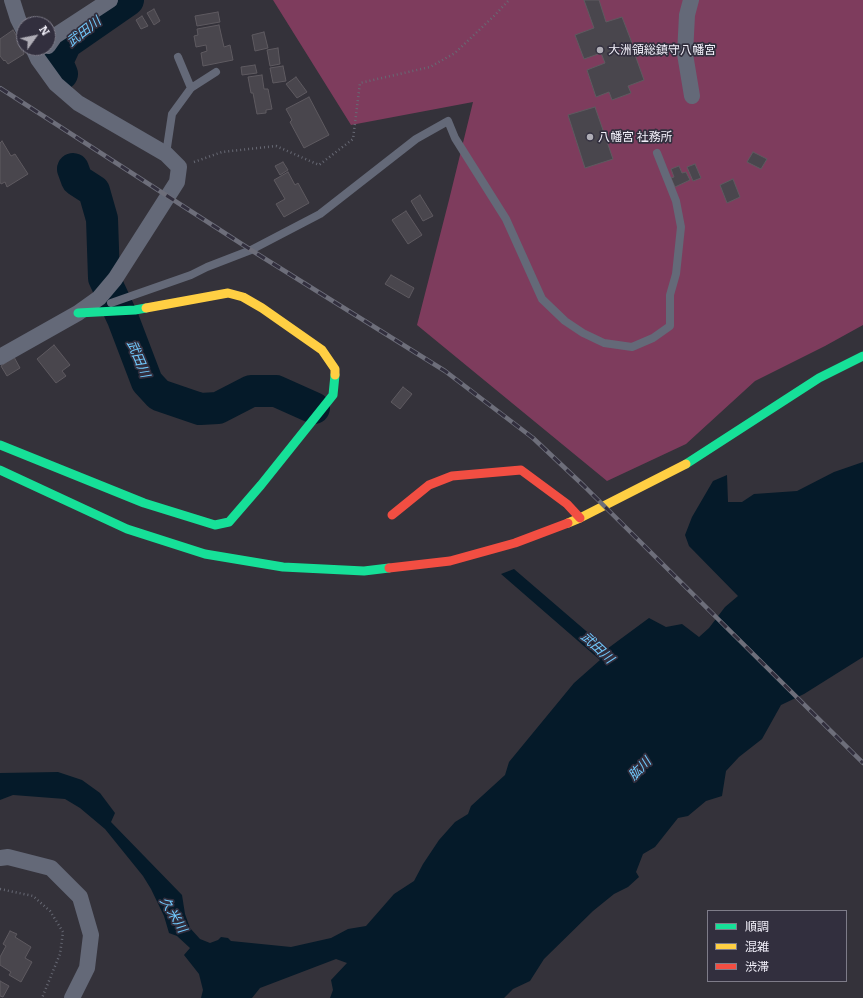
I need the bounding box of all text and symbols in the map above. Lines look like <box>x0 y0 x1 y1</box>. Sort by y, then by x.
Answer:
water label: 武田川 <box>64 14 104 50</box>
north arrow <box>16 16 56 56</box>
text: N <box>36 22 54 38</box>
place label: 大洲領総鎮守八幡宮 <box>608 43 716 57</box>
marker: 大洲領総鎮守八幡宮 <box>595 45 605 55</box>
place label: 八幡宮 社務所 <box>598 130 672 144</box>
marker: 八幡宮 社務所 <box>585 132 595 142</box>
water label: 武田川 <box>123 338 153 380</box>
water label: 武田川 <box>577 629 617 667</box>
water label: 肱川 <box>625 754 655 784</box>
water label: 久米川 <box>156 894 190 936</box>
legend <box>707 910 847 982</box>
text: 順調 <box>745 917 769 935</box>
text: 混雑 <box>745 937 769 955</box>
text: 渋滞 <box>745 957 769 975</box>

